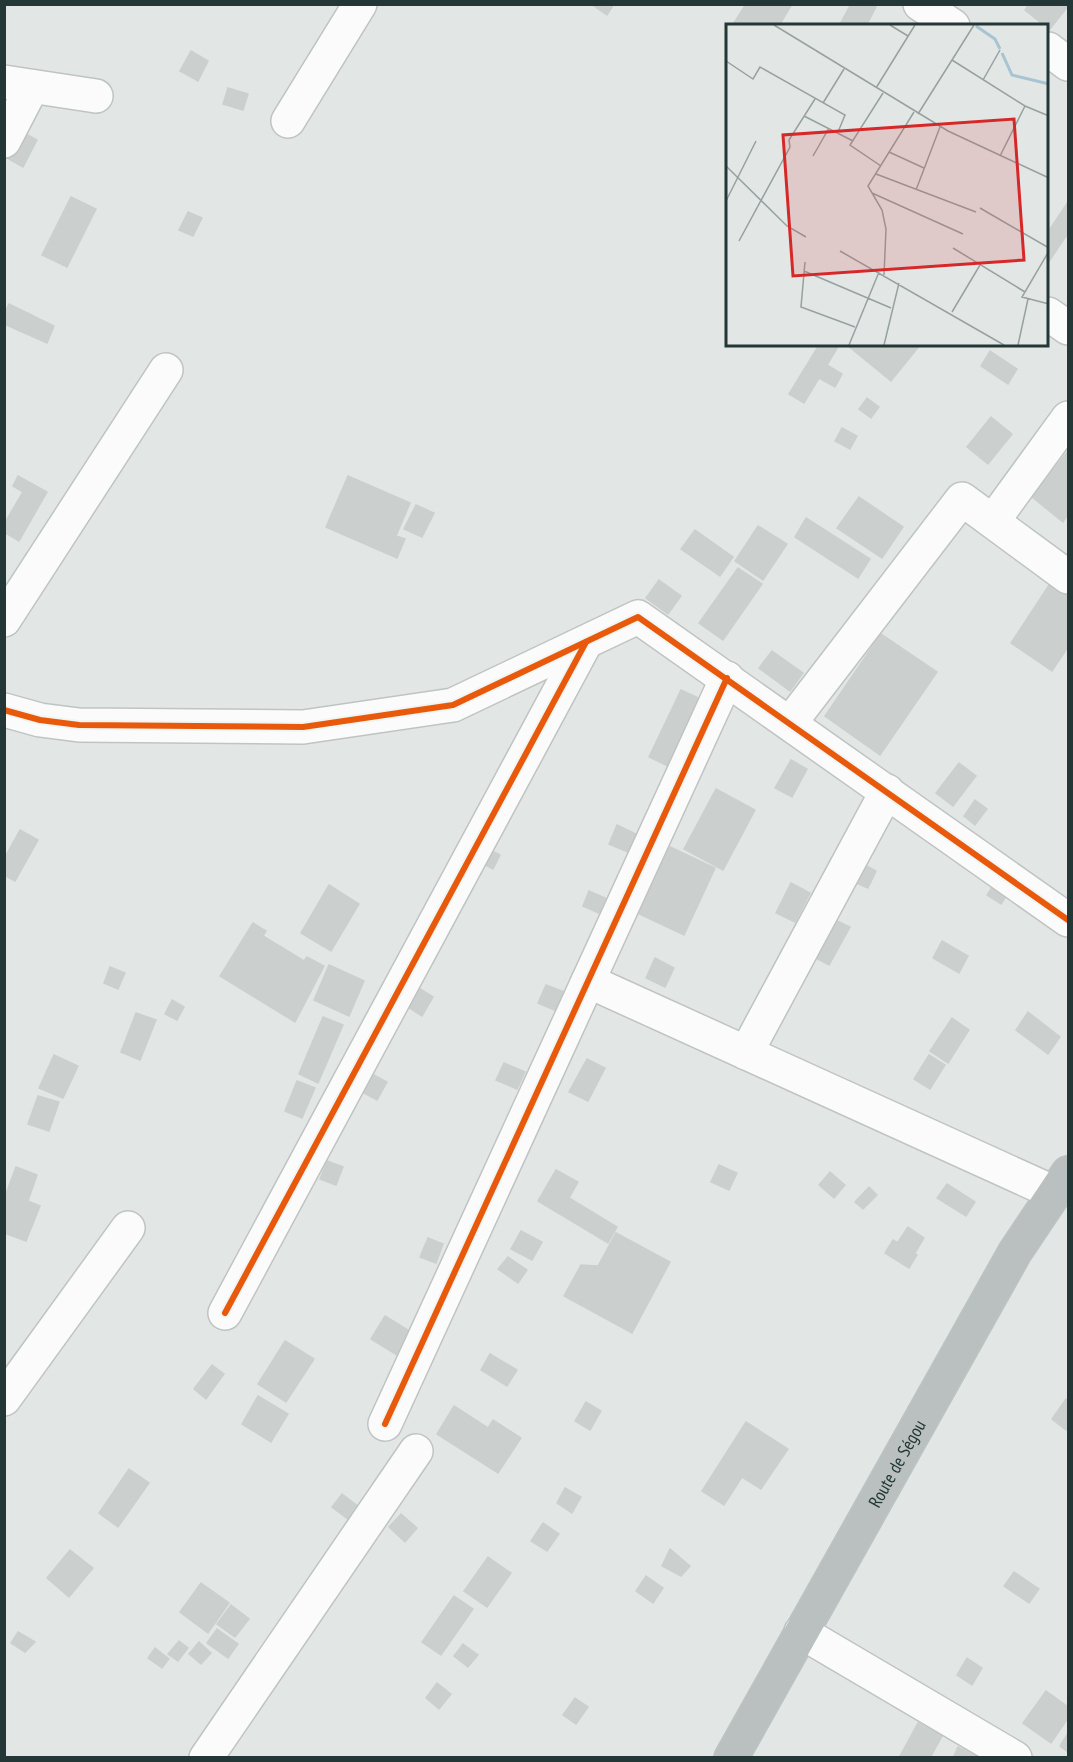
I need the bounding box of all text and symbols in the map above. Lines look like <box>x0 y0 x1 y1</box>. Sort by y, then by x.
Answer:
inset map <box>726 24 1049 346</box>
street label: Route de Ségou <box>863 1415 930 1511</box>

